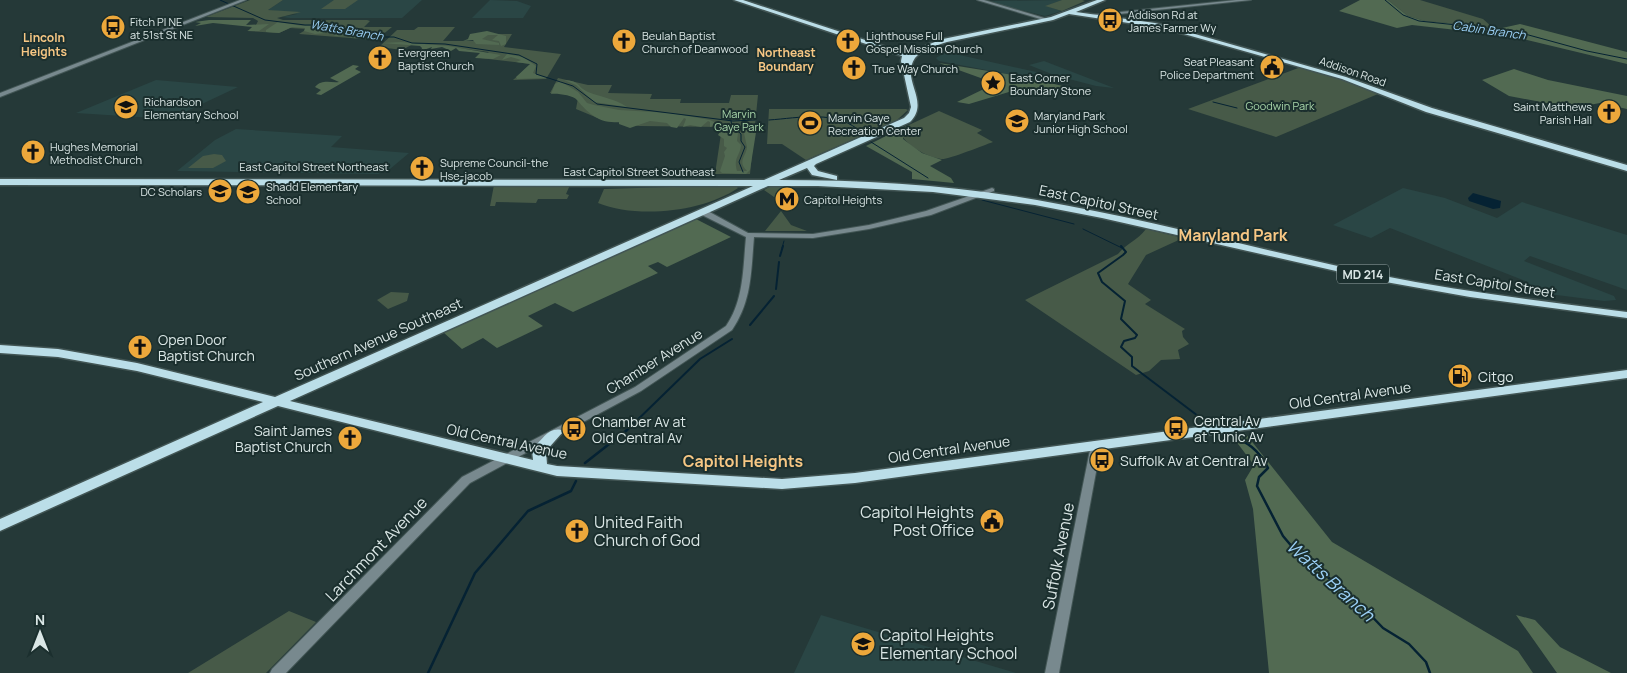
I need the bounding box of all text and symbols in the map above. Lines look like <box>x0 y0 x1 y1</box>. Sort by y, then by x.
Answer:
bus stop icon: Addison Rd at James Farmer Wy <box>1097 7 1123 33</box>
place label: Addison Rd at James Farmer Wy <box>1128 7 1216 35</box>
bus stop icon: Fitch Pl NE at 51st St NE <box>100 14 126 40</box>
place label: Fitch Pl NE at 51st St NE <box>130 14 193 42</box>
water label: Watts Branch <box>309 15 386 45</box>
water label: Cabin Branch <box>1451 16 1528 44</box>
church icon: Beulah Baptist Church of Deanwood <box>611 28 637 54</box>
place label: Beulah Baptist Church of Deanwood <box>642 28 748 56</box>
church icon: Lighthouse Full Gospel Mission Church <box>835 28 861 54</box>
place label: Lighthouse Full Gospel Mission Church <box>866 28 982 56</box>
district label: Lincoln Heights <box>21 29 67 60</box>
district label: Northeast Boundary <box>756 44 816 75</box>
church icon: Evergreen Baptist Church <box>367 45 393 71</box>
place label: Evergreen Baptist Church <box>398 45 474 73</box>
street label: Addison Road <box>1318 53 1388 89</box>
place label: Seat Pleasant Police Department <box>1160 54 1254 82</box>
public building icon: Seat Pleasant Police Department <box>1259 54 1285 80</box>
church icon: True Way Church <box>841 55 867 81</box>
place label: True Way Church <box>872 61 958 76</box>
place icon: East Corner Boundary Stone <box>980 70 1006 96</box>
place label: East Corner Boundary Stone <box>1010 70 1092 98</box>
school or university icon: Richardson Elementary School <box>113 94 139 120</box>
place label: Richardson Elementary School <box>144 94 239 122</box>
park label: Goodwin Park <box>1246 98 1315 113</box>
place label: Saint Matthews Parish Hall <box>1513 99 1592 127</box>
church icon: Saint Matthews Parish Hall <box>1596 99 1622 125</box>
park label: Marvin Gaye Park <box>714 106 764 134</box>
school or university icon: Maryland Park Junior High School <box>1004 108 1030 134</box>
place label: Maryland Park Junior High School <box>1034 108 1128 136</box>
sports icon: Marvin Gaye Recreation Center <box>797 110 823 136</box>
place label: Marvin Gaye Recreation Center <box>828 110 921 138</box>
church icon: Hughes Memorial Methodist Church <box>20 139 46 165</box>
place label: Hughes Memorial Methodist Church <box>50 139 142 167</box>
church icon: Supreme Council-the Hse-jacob <box>409 155 435 181</box>
place label: Supreme Council-the Hse-jacob <box>440 155 549 183</box>
street label: East Capitol Street Northeast <box>239 159 389 174</box>
street label: East Capitol Street Southeast <box>563 164 715 179</box>
school or university icon: DC Scholars <box>207 178 233 204</box>
school or university icon: Shadd Elementary School <box>235 179 261 205</box>
place label: Shadd Elementary School <box>266 179 358 207</box>
street label: East Capitol Street <box>1038 180 1161 224</box>
place label: DC Scholars <box>140 184 202 199</box>
metro station icon: Capitol Heights <box>774 186 800 212</box>
place label: Capitol Heights <box>804 192 883 207</box>
district label: Maryland Park <box>1179 224 1288 246</box>
road number: MD 214 <box>1337 264 1389 284</box>
street label: East Capitol Street <box>1433 264 1557 302</box>
street label: Southern Avenue Southeast <box>291 293 465 385</box>
street label: Chamber Avenue <box>602 324 706 398</box>
place label: Open Door Baptist Church <box>158 330 255 365</box>
church icon: Open Door Baptist Church <box>127 334 153 360</box>
fuel station icon: Citgo <box>1447 363 1473 389</box>
place label: Citgo <box>1478 367 1513 386</box>
street label: Old Central Avenue <box>1288 377 1412 413</box>
place label: Central Av at Tunic Av <box>1194 411 1264 446</box>
place label: Chamber Av at Old Central Av <box>592 412 686 447</box>
bus stop icon: Central Av at Tunic Av <box>1163 415 1189 441</box>
bus stop icon: Chamber Av at Old Central Av <box>561 416 587 442</box>
street label: Old Central Avenue <box>445 419 569 463</box>
place label: Saint James Baptist Church <box>235 421 332 456</box>
church icon: Saint James Baptist Church <box>337 425 363 451</box>
street label: Old Central Avenue <box>887 431 1011 467</box>
bus stop icon: Suffolk Av at Central Av <box>1089 447 1115 473</box>
district label: Capitol Heights <box>683 450 804 472</box>
place label: Suffolk Av at Central Av <box>1120 451 1268 470</box>
street label: Larchmont Avenue <box>320 492 432 606</box>
place label: Capitol Heights Post Office <box>860 501 974 541</box>
street label: Suffolk Avenue <box>1037 501 1079 611</box>
public building icon: Capitol Heights Post Office <box>979 508 1005 534</box>
place label: United Faith Church of God <box>594 511 700 551</box>
church icon: United Faith Church of God <box>564 518 590 544</box>
water label: Watts Branch <box>1282 534 1381 627</box>
north arrow <box>15 608 65 658</box>
text: N <box>35 610 45 629</box>
place label: Capitol Heights Elementary School <box>880 624 1018 664</box>
school or university icon: Capitol Heights Elementary School <box>850 631 876 657</box>

